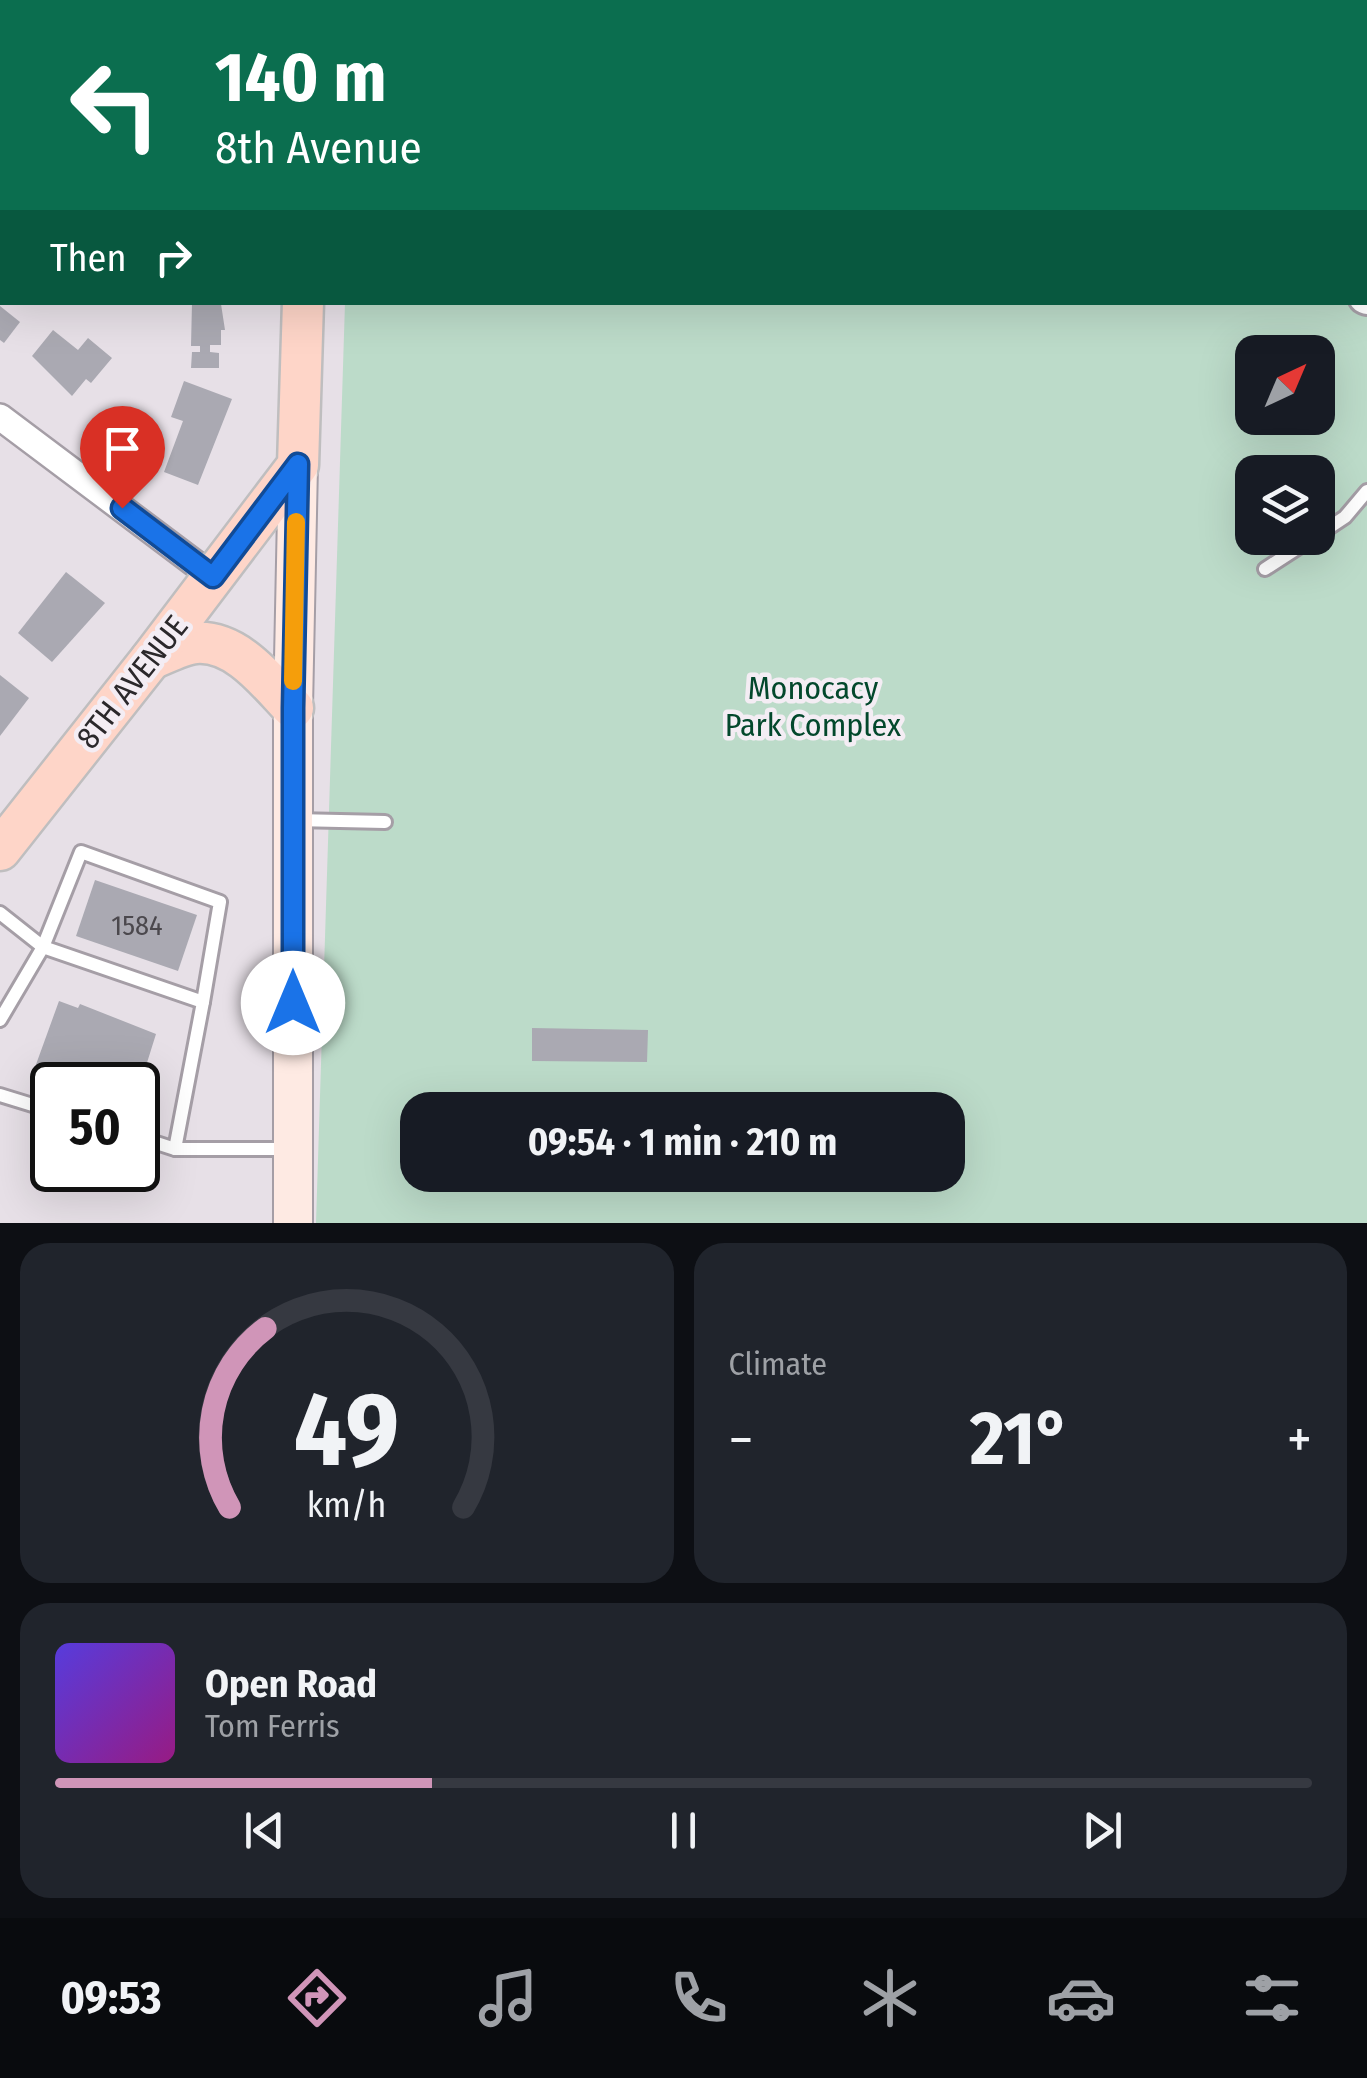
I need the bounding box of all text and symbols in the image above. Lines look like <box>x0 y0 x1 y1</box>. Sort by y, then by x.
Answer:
text: 140 m <box>215 36 387 120</box>
icon: left <box>50 40 180 170</box>
text: 8th Avenue <box>215 121 422 175</box>
icon: right <box>146 230 201 285</box>
text: Then <box>50 235 126 281</box>
north arrow <box>1235 335 1335 435</box>
map controls <box>1235 335 1335 555</box>
pin <box>80 406 165 509</box>
icon: arrive <box>95 421 150 476</box>
button: layers <box>1235 455 1335 555</box>
street label: 8TH AVENUE <box>68 608 196 756</box>
park label: Monocacy Park Complex <box>725 669 901 744</box>
house number: 1584 <box>111 909 163 942</box>
position arrow <box>241 951 345 1055</box>
speed limit sign: 50 <box>30 1062 160 1192</box>
text: 09:54 · 1 min · 210 m <box>528 1119 837 1165</box>
text: Climate <box>729 1345 827 1383</box>
text: 49 <box>294 1368 399 1493</box>
text: 21° <box>970 1394 1070 1484</box>
text: − <box>729 1407 753 1473</box>
text: + <box>1287 1407 1312 1473</box>
text: km/h <box>307 1484 387 1526</box>
text: Open Road <box>205 1661 377 1707</box>
text: Tom Ferris <box>205 1707 340 1745</box>
icon: previous <box>237 1803 292 1858</box>
icon: pause <box>656 1803 711 1858</box>
icon: next <box>1075 1803 1130 1858</box>
icon: directions <box>282 1963 352 2033</box>
icon: music <box>473 1963 543 2033</box>
icon: phone <box>664 1963 734 2033</box>
icon: climate <box>855 1963 925 2033</box>
icon: car <box>1046 1963 1116 2033</box>
icon: filters <box>1237 1963 1307 2033</box>
text: 09:53 <box>60 1971 162 2025</box>

